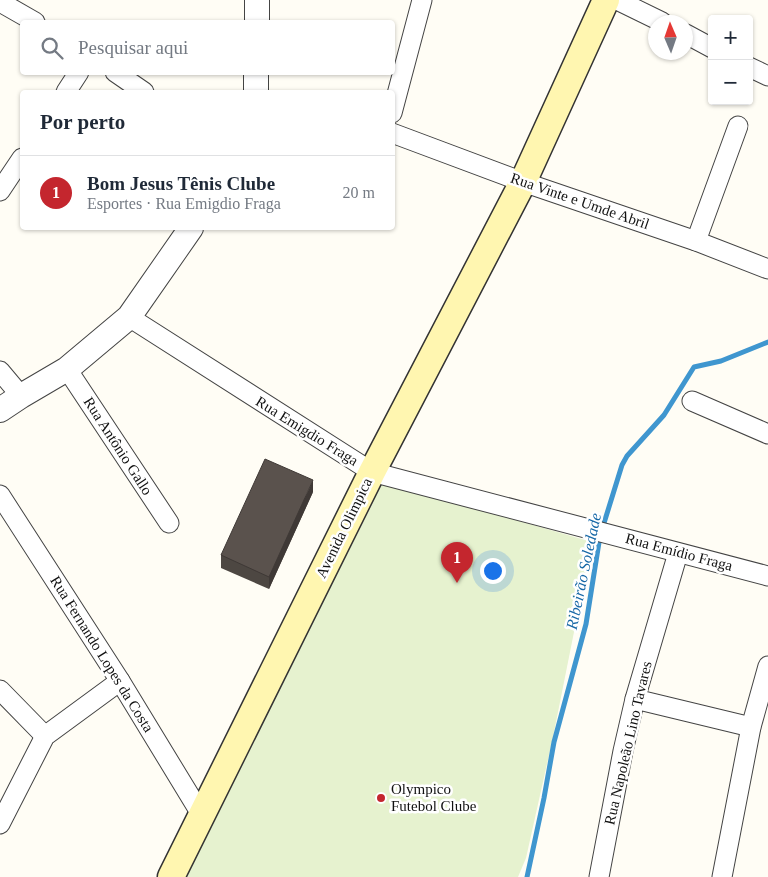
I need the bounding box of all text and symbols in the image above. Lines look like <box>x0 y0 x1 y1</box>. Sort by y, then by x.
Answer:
north arrow <box>648 15 693 60</box>
map controls <box>708 15 753 105</box>
button: + <box>708 15 753 60</box>
search box <box>20 20 395 75</box>
icon: search <box>38 34 66 62</box>
text: Pesquisar aqui <box>78 37 188 58</box>
button: − <box>708 60 753 105</box>
text: Por perto <box>40 110 125 134</box>
street label: Rua Vinte e Umde Abril <box>509 170 651 232</box>
text: Bom Jesus Tênis Clube <box>87 173 275 194</box>
text: 1 <box>52 184 60 201</box>
text: 20 m <box>343 184 375 201</box>
text: Esportes · Rua Emigdio Fraga <box>87 195 281 212</box>
street label: Rua Emigdio Fraga <box>253 393 361 469</box>
street label: Rua Antônio Gallo <box>80 394 156 498</box>
street label: Avenida Olimpica <box>313 475 375 581</box>
water label: Ribeirão Soledade <box>563 511 604 632</box>
street label: Rua Emídio Fraga <box>624 530 735 574</box>
pin: 1 <box>441 542 473 583</box>
your location <box>480 558 506 584</box>
street label: Rua Fernando Lopes da Costa <box>47 573 157 735</box>
street label: Rua Napoleão Lino Tavares <box>601 660 655 826</box>
place label: Olympico Futebol Clube <box>391 781 477 814</box>
marker: Olympico Futebol Clube <box>375 792 387 804</box>

